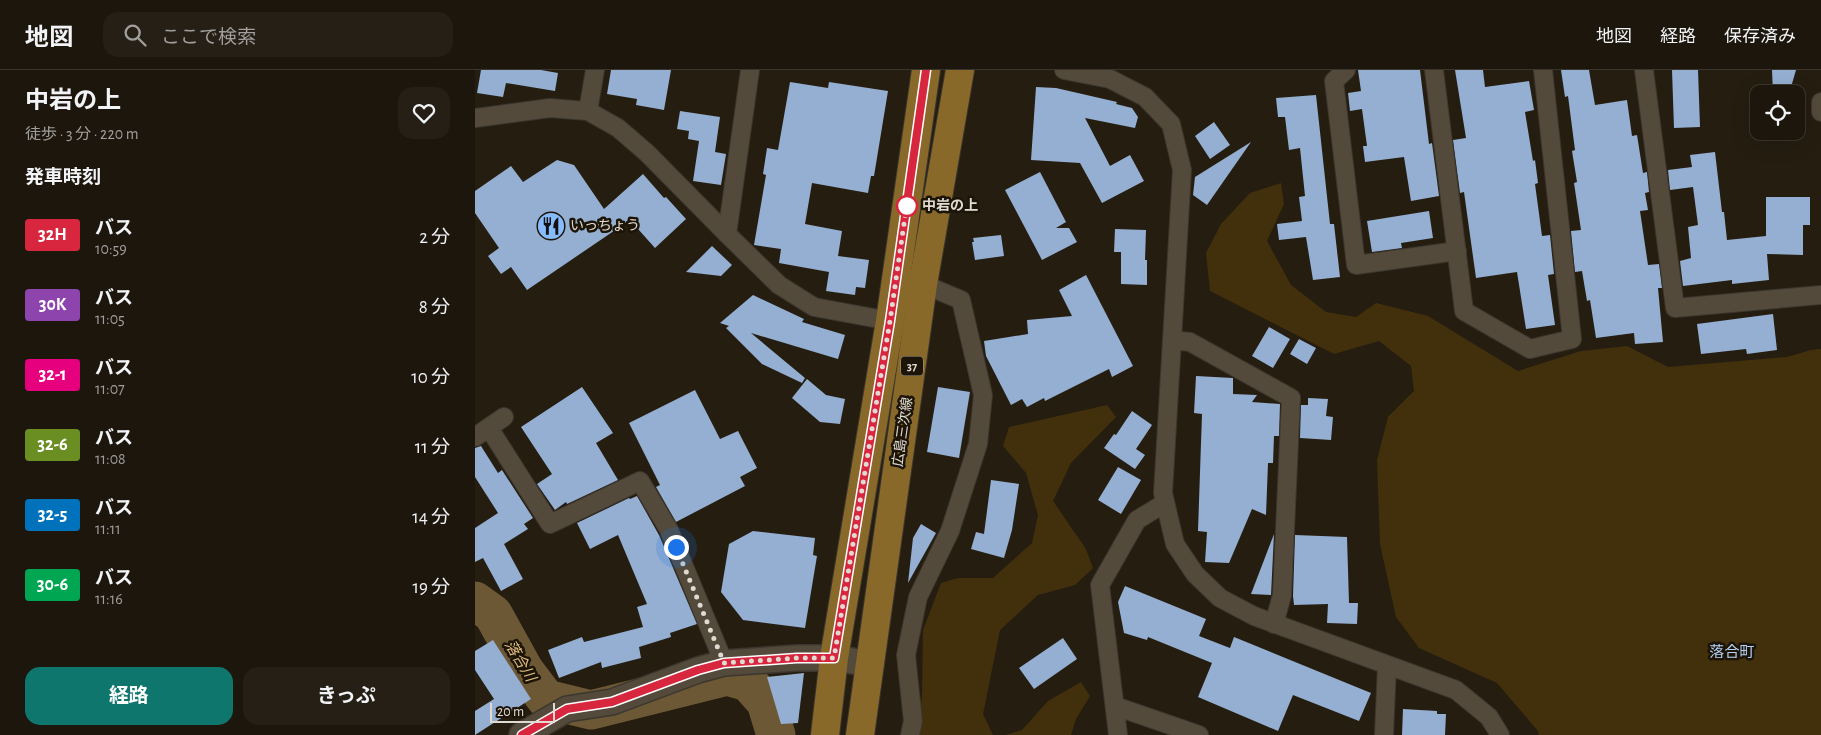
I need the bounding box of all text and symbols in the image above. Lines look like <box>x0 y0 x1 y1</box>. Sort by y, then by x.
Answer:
search box <box>103 12 453 57</box>
icon: search <box>121 21 149 49</box>
text: 地図 <box>25 26 73 50</box>
text: ここで検索 <box>161 28 256 47</box>
text: 地図 <box>1596 28 1632 46</box>
text: 経路 <box>1660 28 1696 46</box>
text: 保存済み <box>1724 28 1796 46</box>
map controls <box>1750 85 1805 140</box>
button: locate <box>1750 85 1805 140</box>
button: heart <box>398 87 450 139</box>
text: 中岩の上 <box>25 89 121 113</box>
text: 徒歩 · 3 分 · 220 m <box>25 126 139 142</box>
text: 発車時刻 <box>25 168 101 187</box>
marker: 中岩の上 <box>896 195 918 217</box>
place label: 中岩の上 <box>922 198 978 213</box>
restaurant icon: いっちょう <box>536 211 566 241</box>
place label: いっちょう <box>570 218 640 233</box>
text: バス <box>95 219 133 238</box>
text: 32H <box>38 226 67 244</box>
text: 2 分 <box>419 228 450 247</box>
text: 10:59 <box>95 241 127 257</box>
text: バス <box>95 289 133 308</box>
text: 30K <box>39 296 66 314</box>
text: 8 分 <box>419 298 450 317</box>
text: 11:05 <box>95 311 125 327</box>
road number: 37 <box>901 356 923 376</box>
text: バス <box>95 359 133 378</box>
text: 32-1 <box>38 366 67 384</box>
text: 10 分 <box>411 368 450 387</box>
text: 11:07 <box>95 381 125 397</box>
street label: 広島三次線 <box>890 396 915 468</box>
text: バス <box>95 429 133 448</box>
text: 32-6 <box>37 436 68 454</box>
text: 11 分 <box>415 438 450 457</box>
text: 11:08 <box>95 451 126 467</box>
text: バス <box>95 499 133 518</box>
text: 32-5 <box>38 506 67 524</box>
text: 14 分 <box>412 508 450 527</box>
text: 11:11 <box>95 521 121 537</box>
your location <box>664 535 689 560</box>
text: バス <box>95 569 133 588</box>
text: 30-6 <box>37 576 68 594</box>
text: 19 分 <box>412 578 450 597</box>
text: 11:16 <box>95 591 123 607</box>
water label: 落合川 <box>502 637 540 686</box>
district label: 落合町 <box>1709 644 1755 660</box>
button: 経路 <box>25 667 233 725</box>
button: きっぷ <box>243 667 450 725</box>
scale bar <box>490 700 555 723</box>
text: 20 m <box>497 705 524 719</box>

